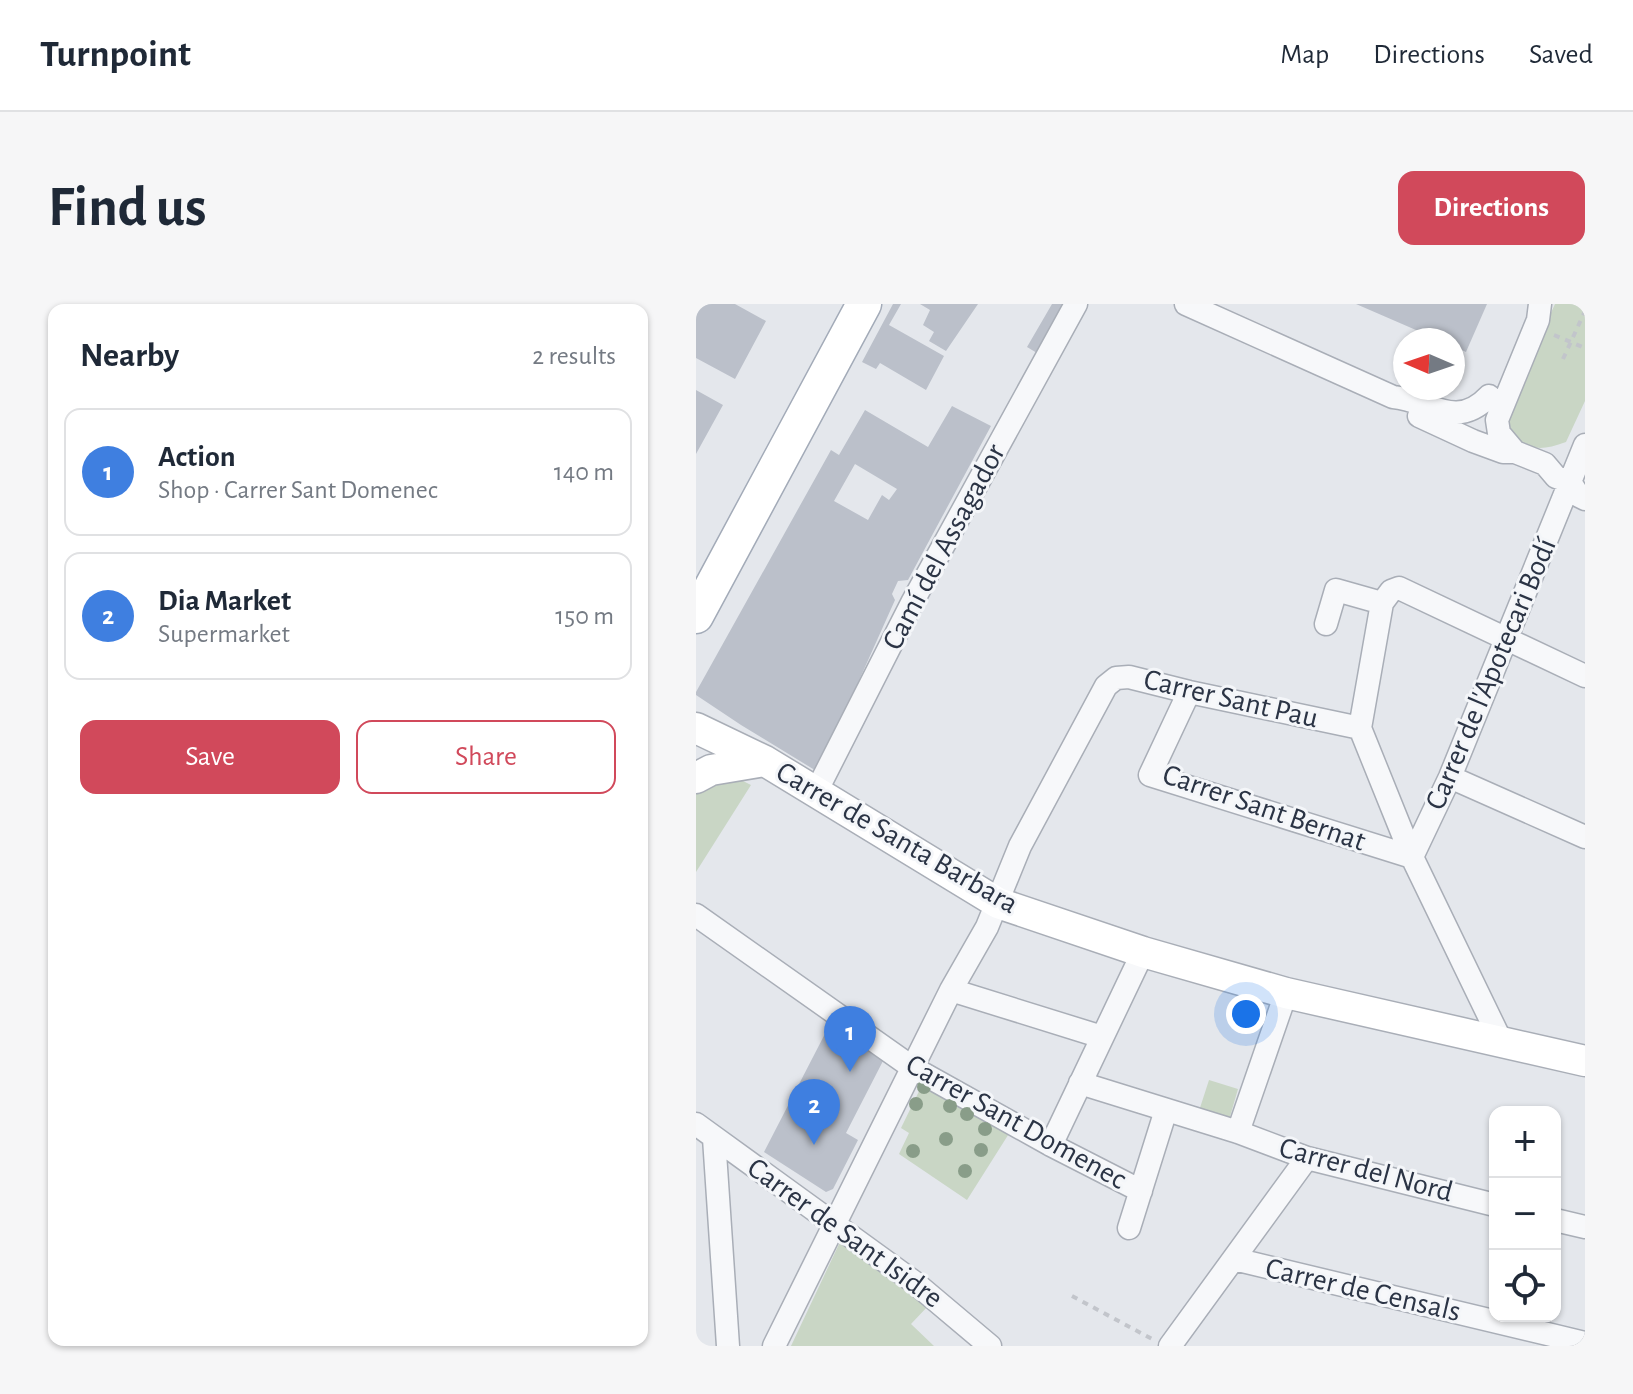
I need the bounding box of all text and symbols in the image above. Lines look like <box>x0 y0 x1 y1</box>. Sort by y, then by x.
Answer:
text: Turnpoint <box>40 36 191 74</box>
text: Map <box>1280 41 1329 69</box>
text: Directions <box>1373 41 1485 69</box>
text: Saved <box>1529 41 1593 69</box>
button: Directions <box>1398 171 1585 245</box>
text: Find us <box>48 180 206 236</box>
north arrow <box>1393 328 1465 400</box>
text: Nearby <box>80 339 179 373</box>
text: 2 results <box>532 343 616 369</box>
street label: Camí del Assagador <box>877 439 1011 655</box>
text: Action <box>158 442 236 472</box>
text: 1 <box>103 459 113 485</box>
text: 140 m <box>554 459 614 485</box>
text: Shop · Carrer Sant Domenec <box>158 477 438 503</box>
street label: Carrer de l'Apotecari Bodí <box>1420 533 1562 814</box>
text: Dia Market <box>158 586 291 616</box>
text: 2 <box>102 603 114 629</box>
text: 150 m <box>555 603 614 629</box>
text: Supermarket <box>158 621 290 647</box>
street label: Carrer Sant Pau <box>1141 664 1321 734</box>
button: Save <box>80 720 340 794</box>
button: Share <box>356 720 616 794</box>
street label: Carrer de Santa Barbara <box>771 757 1023 919</box>
street label: Carrer Sant Bernat <box>1159 759 1370 857</box>
your location <box>1226 994 1266 1034</box>
pin: 1 <box>824 1006 876 1072</box>
street label: Carrer Sant Domenec <box>901 1049 1132 1195</box>
pin: 2 <box>788 1079 840 1145</box>
map controls <box>1489 1106 1561 1322</box>
button: + <box>1489 1106 1561 1178</box>
street label: Carrer del Nord <box>1276 1132 1456 1208</box>
street label: Carrer de Sant Isidre <box>742 1152 948 1314</box>
button: − <box>1489 1178 1561 1250</box>
button: locate <box>1489 1250 1561 1322</box>
street label: Carrer de Censals <box>1263 1253 1463 1327</box>

